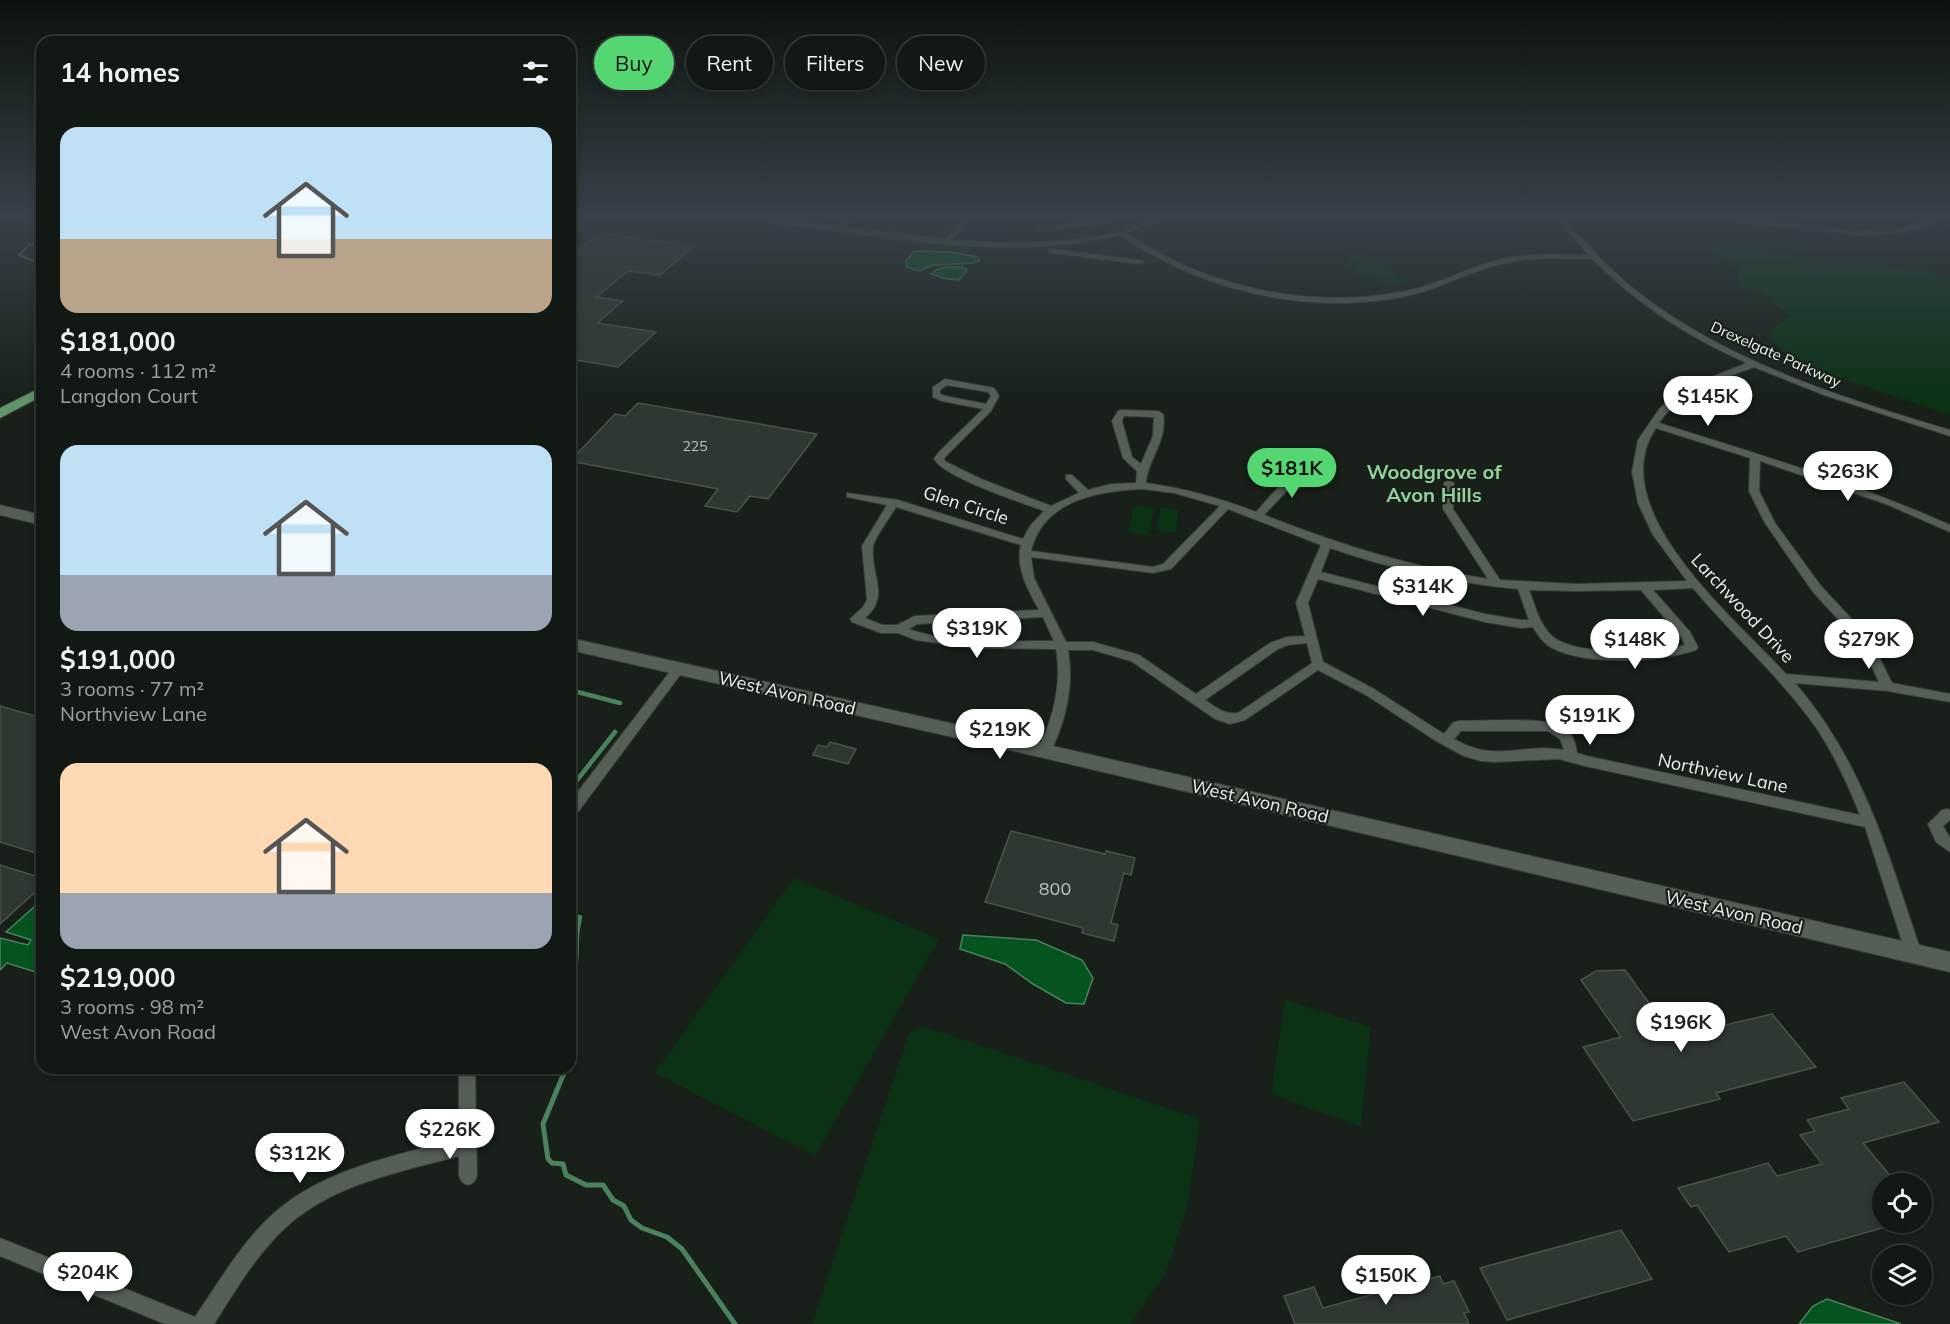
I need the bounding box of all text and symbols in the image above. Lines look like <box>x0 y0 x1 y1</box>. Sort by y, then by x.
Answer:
chip: Buy <box>594 36 674 90</box>
chip: Rent <box>686 36 773 90</box>
chip: Filters <box>785 36 885 90</box>
chip: New <box>897 36 985 90</box>
text: 14 homes <box>60 56 180 89</box>
icon: filters <box>519 56 552 89</box>
icon: home <box>252 166 360 274</box>
street label: Drexelgate Parkway <box>1708 317 1844 391</box>
text: $181,000 <box>60 325 176 358</box>
text: 4 rooms · 112 m² <box>60 358 216 383</box>
pin: $145K <box>1666 376 1750 427</box>
text: Langdon Court <box>60 383 198 408</box>
text: $145K <box>1677 383 1739 408</box>
house number: 225 <box>682 437 708 455</box>
pin: $181K <box>1250 448 1334 499</box>
pin: $263K <box>1806 451 1890 502</box>
text: $181K <box>1261 455 1323 480</box>
text: $263K <box>1817 458 1879 483</box>
district label: Woodgrove of Avon Hills <box>1366 459 1502 507</box>
street label: Glen Circle <box>920 480 1012 530</box>
icon: home <box>252 484 360 592</box>
street label: Larchwood Drive <box>1686 548 1800 668</box>
pin: $314K <box>1381 566 1465 617</box>
text: $314K <box>1392 573 1454 598</box>
pin: $319K <box>935 608 1019 659</box>
text: $319K <box>946 615 1008 640</box>
pin: $148K <box>1593 619 1677 670</box>
pin: $279K <box>1827 619 1911 670</box>
text: $148K <box>1604 626 1666 651</box>
text: $279K <box>1838 626 1900 651</box>
text: $191,000 <box>60 643 176 676</box>
street label: West Avon Road <box>716 666 858 720</box>
text: 3 rooms · 77 m² <box>60 676 204 701</box>
pin: $191K <box>1548 695 1632 746</box>
text: Northview Lane <box>60 701 207 726</box>
text: $191K <box>1559 702 1621 727</box>
pin: $219K <box>958 709 1042 760</box>
text: $219K <box>969 716 1031 741</box>
street label: Northview Lane <box>1656 748 1790 798</box>
street label: West Avon Road <box>1189 774 1331 828</box>
icon: home <box>252 802 360 910</box>
house number: 800 <box>1039 877 1071 900</box>
street label: West Avon Road <box>1663 885 1805 939</box>
text: $219,000 <box>60 961 176 994</box>
text: 3 rooms · 98 m² <box>60 994 204 1019</box>
pin: $196K <box>1639 1002 1723 1053</box>
text: $196K <box>1650 1009 1712 1034</box>
text: West Avon Road <box>60 1019 216 1044</box>
pin: $226K <box>408 1109 492 1160</box>
text: $226K <box>419 1116 481 1141</box>
pin: $312K <box>258 1133 342 1184</box>
text: $312K <box>269 1140 331 1165</box>
map controls <box>1872 1173 1932 1305</box>
button: locate <box>1872 1173 1932 1233</box>
button: layers <box>1872 1245 1932 1305</box>
pin: $204K <box>46 1252 130 1303</box>
pin: $150K <box>1344 1255 1428 1306</box>
text: $204K <box>57 1259 119 1284</box>
text: $150K <box>1355 1262 1417 1287</box>

